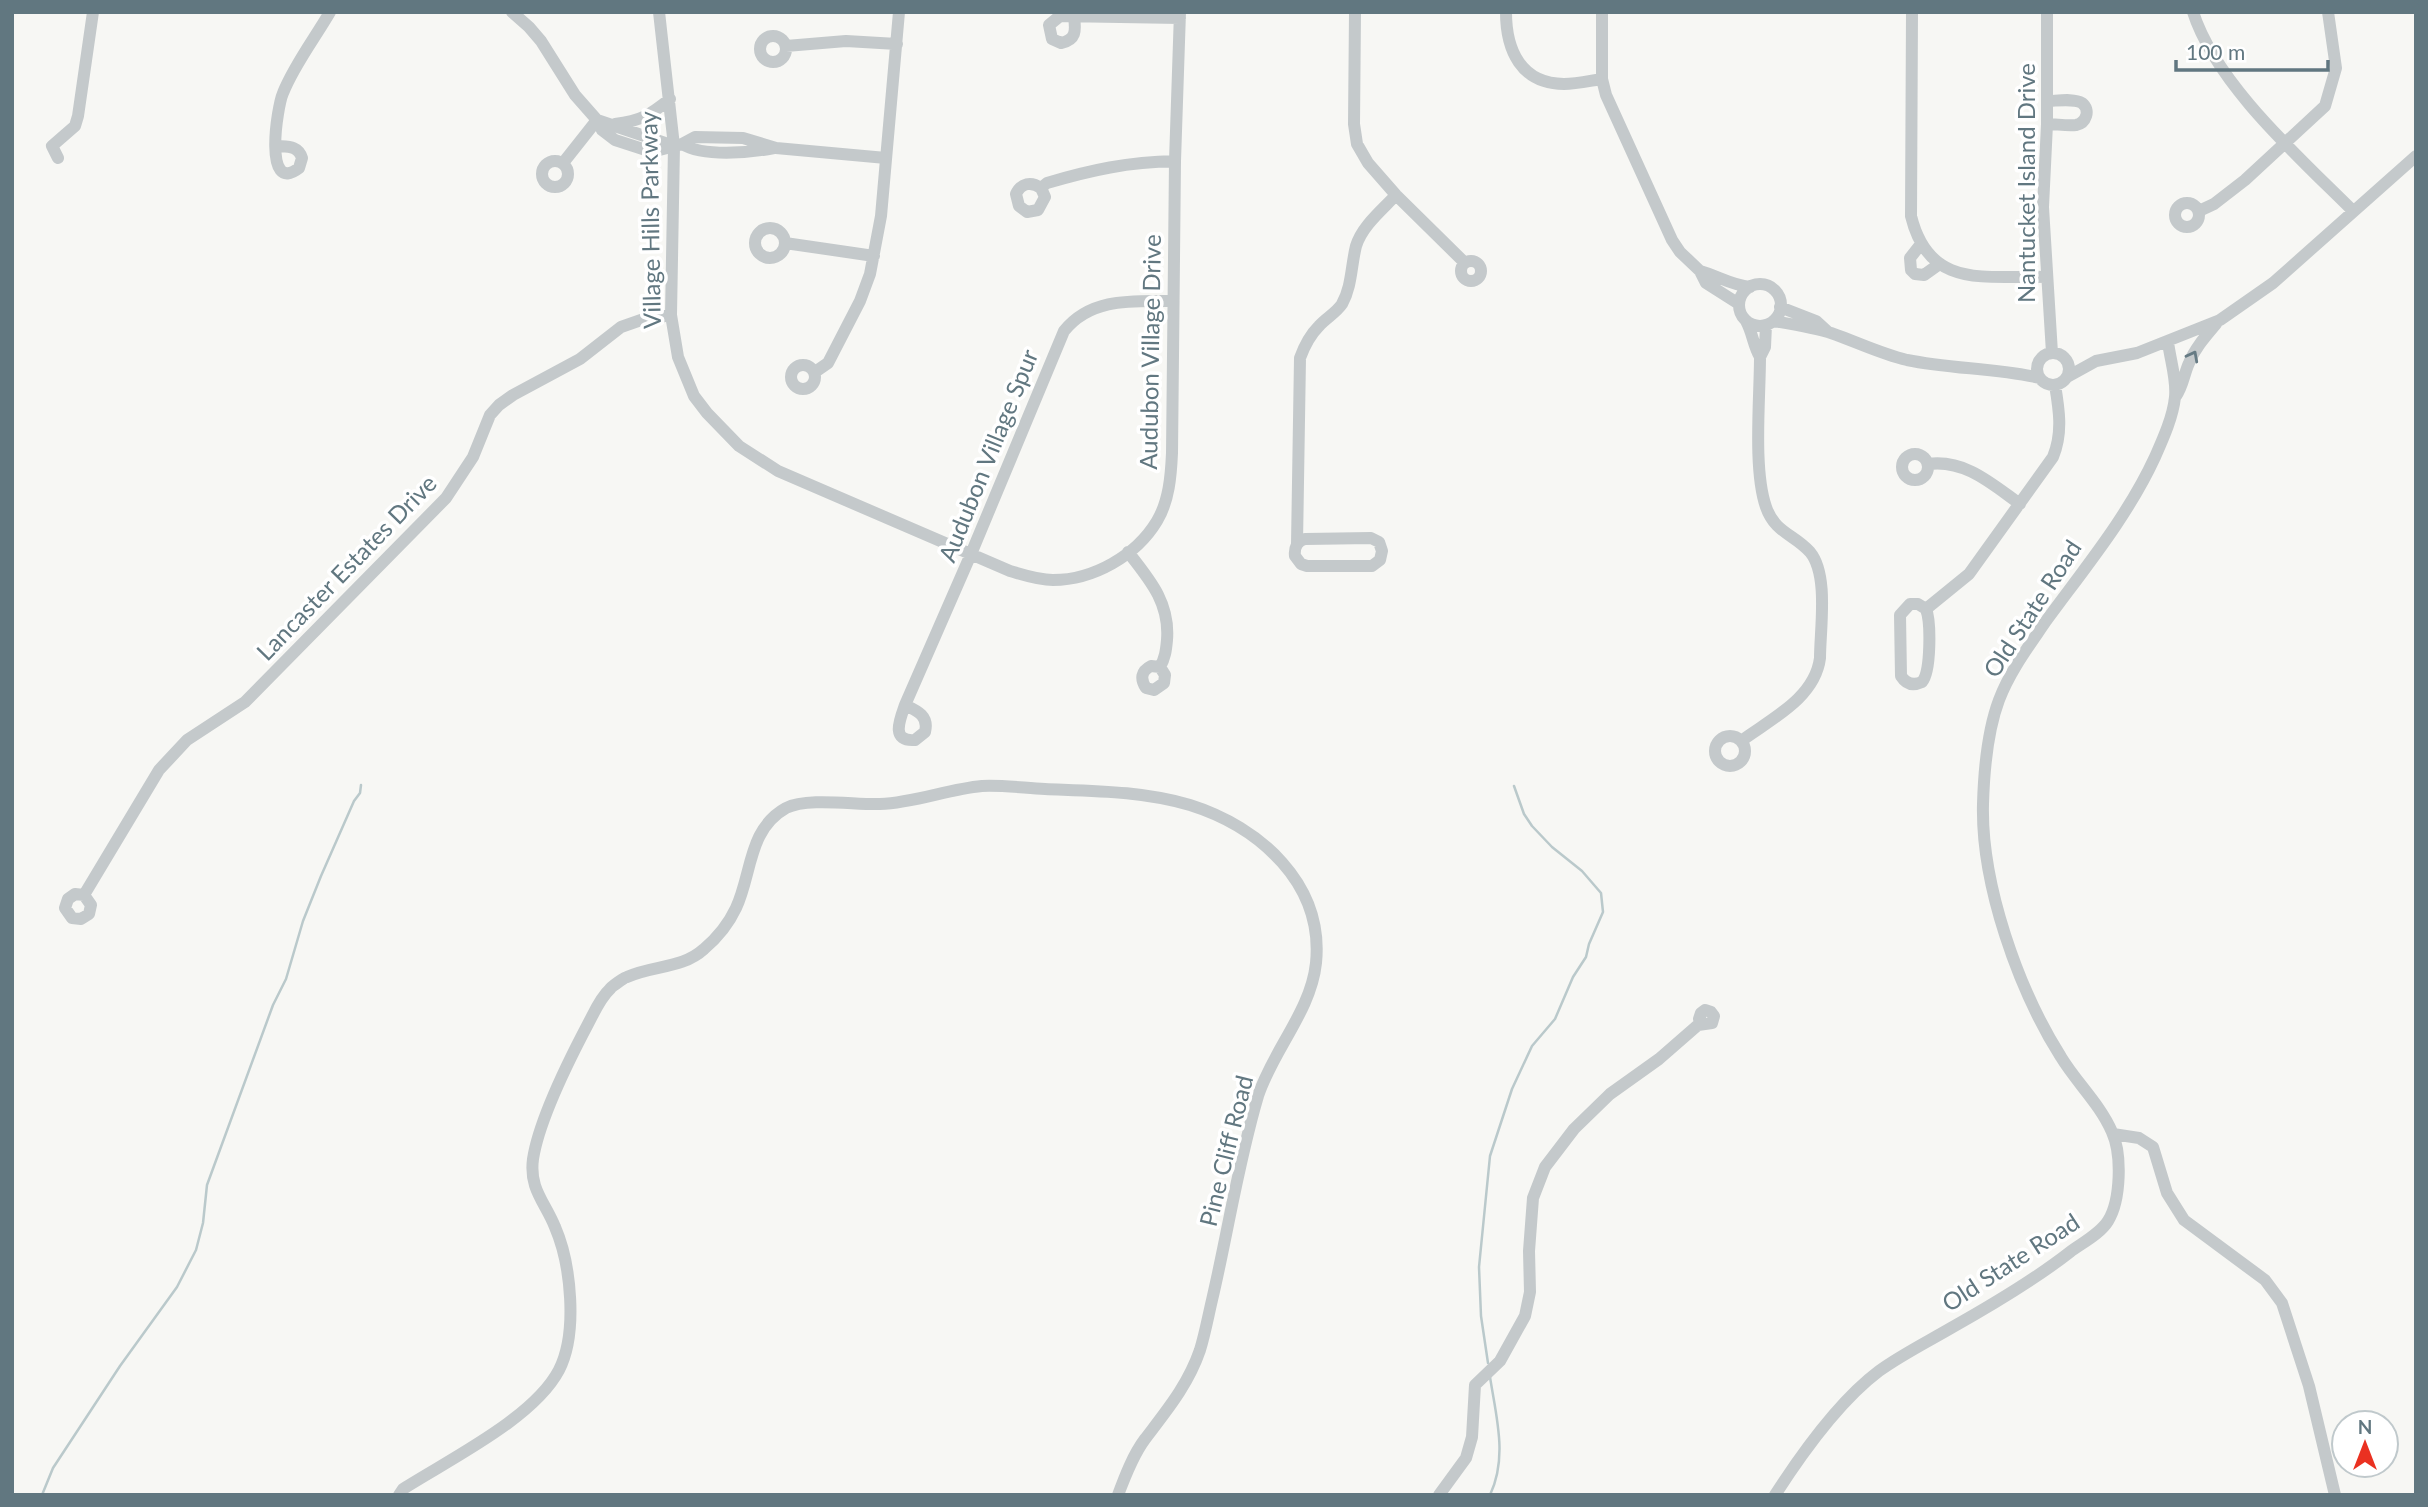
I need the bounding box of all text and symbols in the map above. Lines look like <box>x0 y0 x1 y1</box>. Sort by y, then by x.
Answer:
scale bar <box>2176 28 2328 72</box>
text: 100 m <box>2186 39 2245 64</box>
street label: Nantucket Island Drive <box>2011 63 2040 303</box>
street label: Village Hills Parkway <box>633 110 666 329</box>
street label: Audubon Village Drive <box>1133 234 1166 470</box>
street label: Audubon Village Spur <box>932 345 1044 566</box>
one-way arrow <box>2185 350 2199 363</box>
street label: Lancaster Estates Drive <box>250 468 442 666</box>
street label: Old State Road <box>1977 534 2087 682</box>
street label: Pine Cliff Road <box>1193 1072 1258 1229</box>
street label: Old State Road <box>1936 1207 2084 1317</box>
north arrow <box>2330 1409 2400 1479</box>
text: N <box>2358 1415 2372 1438</box>

